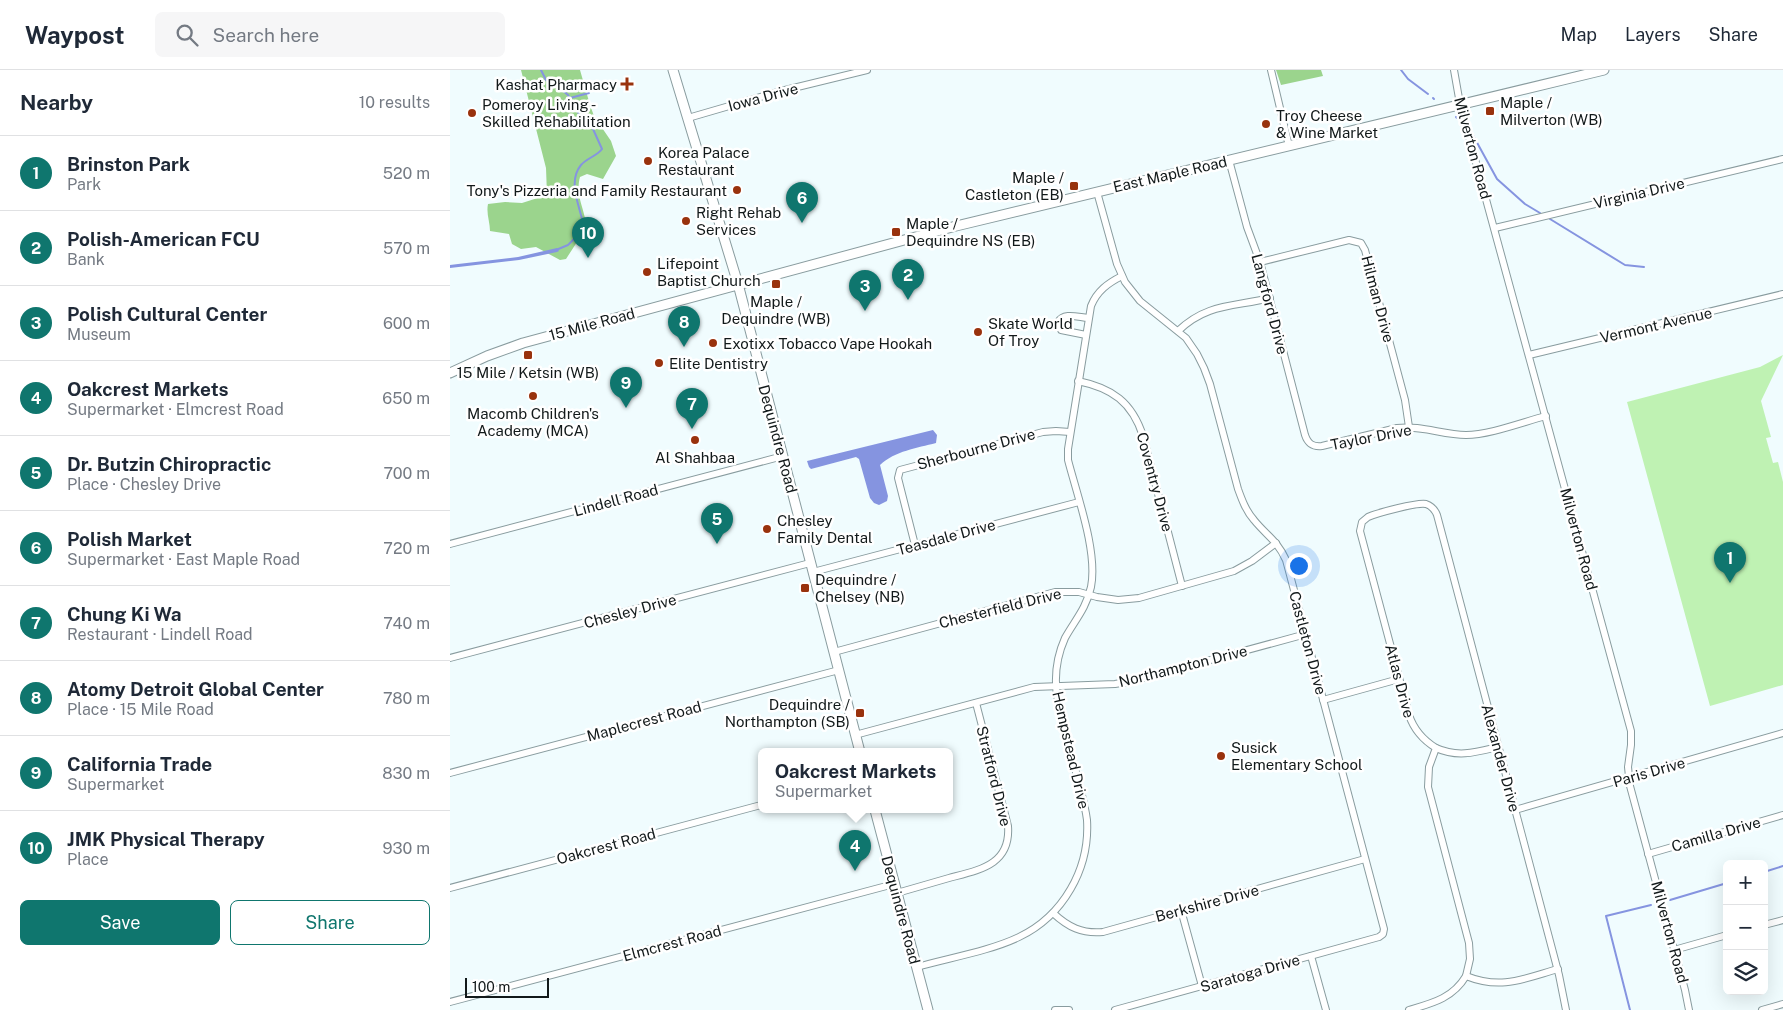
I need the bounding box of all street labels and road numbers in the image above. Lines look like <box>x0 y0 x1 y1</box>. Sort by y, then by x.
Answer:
street label: Iowa Drive <box>726 79 800 115</box>
street label: Milverton Road <box>1451 95 1495 201</box>
street label: East Maple Road <box>1111 153 1229 195</box>
street label: Virginia Drive <box>1592 174 1686 212</box>
street label: Langford Drive <box>1248 252 1292 356</box>
street label: Hilman Drive <box>1358 254 1398 344</box>
street label: 15 Mile Road <box>547 304 637 344</box>
street label: Vermont Avenue <box>1598 304 1714 346</box>
street label: Dequindre Road <box>755 383 801 495</box>
street label: Taylor Drive <box>1329 421 1413 453</box>
street label: Sherbourne Drive <box>915 425 1037 473</box>
street label: Coventry Drive <box>1134 430 1176 534</box>
street label: Lindell Road <box>572 481 660 519</box>
street label: Milverton Road <box>1557 486 1601 592</box>
street label: Teasdale Drive <box>895 516 997 558</box>
street label: Chesterfield Drive <box>937 585 1063 631</box>
street label: Castleton Drive <box>1286 589 1330 697</box>
street label: Chesley Drive <box>582 590 678 632</box>
street label: Northampton Drive <box>1117 642 1249 690</box>
street label: Atlas Drive <box>1382 642 1418 720</box>
street label: Hempstead Drive <box>1049 690 1093 810</box>
street label: Maplecrest Road <box>585 698 703 744</box>
street label: Alexander Drive <box>1478 702 1524 814</box>
street label: Stratford Drive <box>973 724 1015 828</box>
street label: Paris Drive <box>1611 754 1687 790</box>
street label: Camilla Drive <box>1669 813 1763 855</box>
street label: Oakcrest Road <box>555 825 657 867</box>
street label: Dequindre Road <box>878 854 924 966</box>
street label: Milverton Road <box>1648 879 1692 985</box>
street label: Berkshire Drive <box>1153 881 1261 925</box>
street label: Elmcrest Road <box>621 922 723 964</box>
street label: Saratoga Drive <box>1198 951 1302 995</box>

